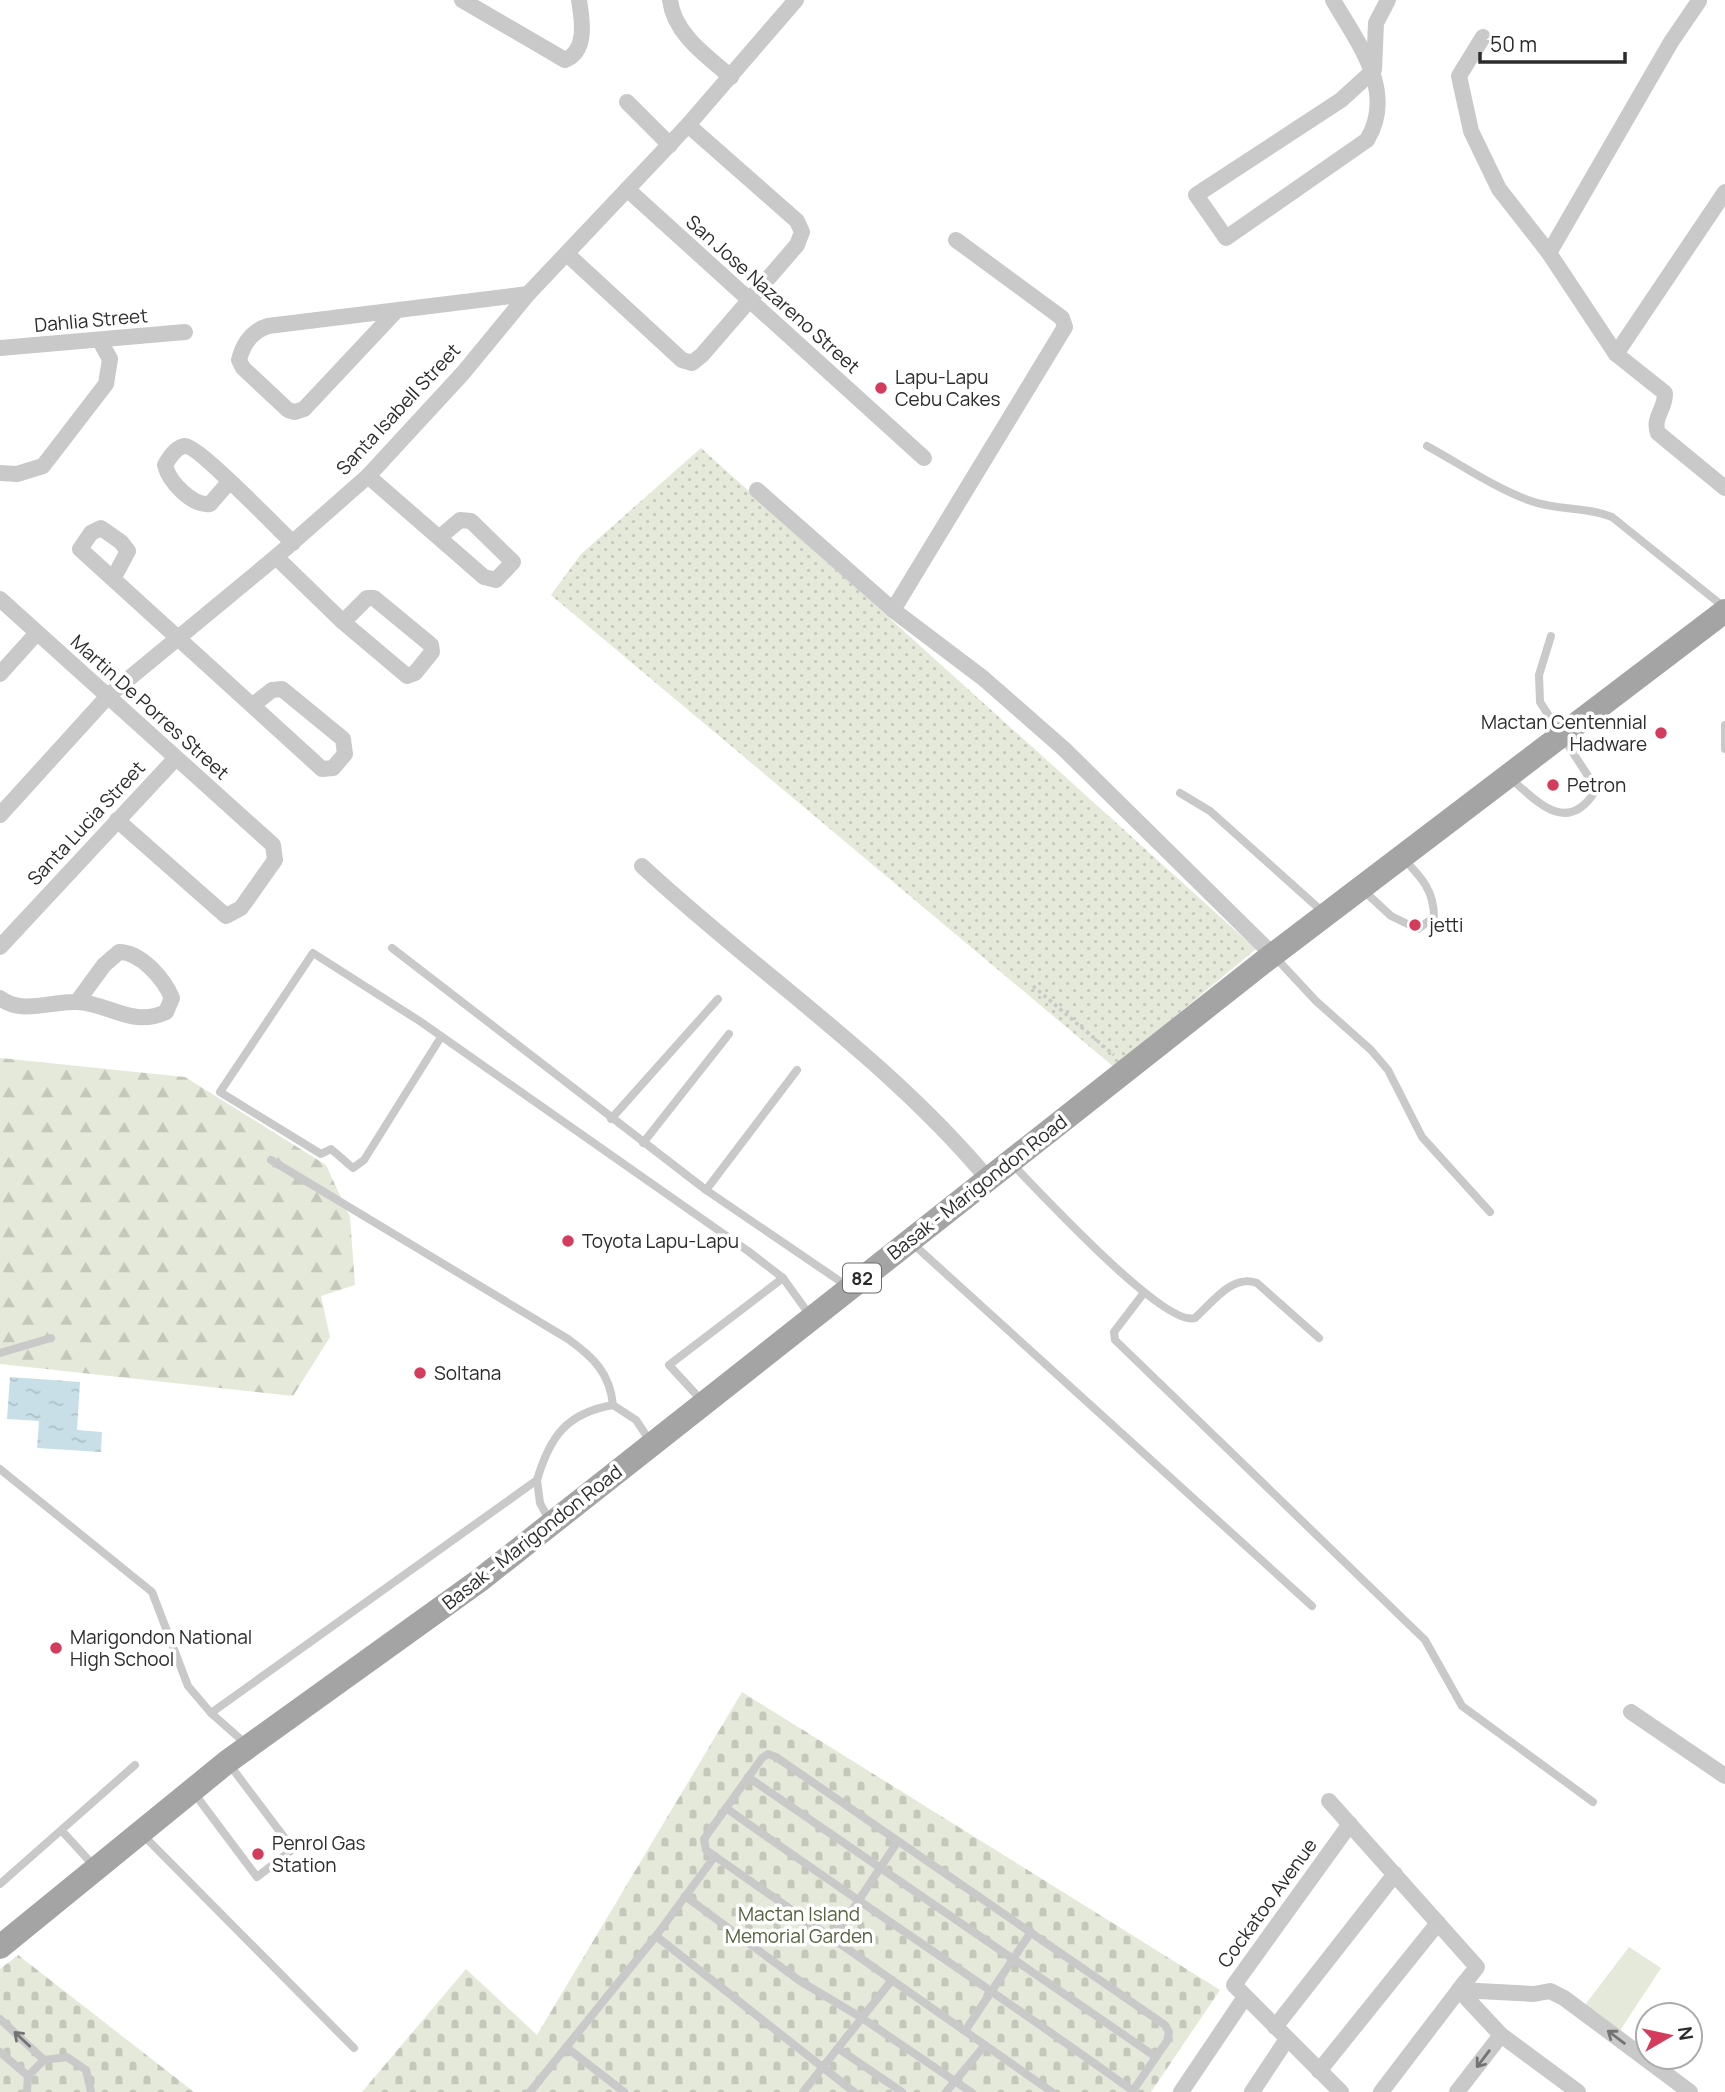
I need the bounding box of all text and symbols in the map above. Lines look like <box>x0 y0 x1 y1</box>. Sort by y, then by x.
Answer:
scale bar <box>1480 21 1625 65</box>
text: 50 m <box>1490 30 1537 58</box>
street label: San Jose Nazareno Street <box>681 209 865 379</box>
street label: Dahlia Street <box>33 302 149 338</box>
street label: Santa Isabell Street <box>330 337 466 481</box>
place label: Lapu-Lapu Cebu Cakes <box>895 364 1001 412</box>
marker: Lapu-Lapu Cebu Cakes <box>873 380 889 396</box>
street label: Martin De Porres Street <box>65 629 235 785</box>
place label: Mactan Centennial Hadware <box>1481 709 1647 757</box>
marker: Mactan Centennial Hadware <box>1653 725 1669 741</box>
street label: Santa Lucia Street <box>21 755 151 891</box>
place label: Petron <box>1567 772 1626 798</box>
marker: Petron <box>1545 777 1561 793</box>
place label: jetti <box>1428 912 1463 938</box>
marker: jetti <box>1407 917 1423 933</box>
street label: Basak - Marigondon Road <box>882 1108 1072 1266</box>
place label: Toyota Lapu-Lapu <box>582 1228 739 1254</box>
marker: Toyota Lapu-Lapu <box>560 1233 576 1249</box>
road number: 82 <box>843 1264 881 1293</box>
place label: Soltana <box>434 1360 501 1386</box>
marker: Soltana <box>412 1365 428 1381</box>
street label: Basak - Marigondon Road <box>437 1458 627 1616</box>
place label: Marigondon National High School <box>70 1624 252 1672</box>
marker: Marigondon National High School <box>48 1640 64 1656</box>
place label: Penrol Gas Station <box>272 1830 366 1878</box>
street label: Cockatoo Avenue <box>1211 1833 1323 1973</box>
marker: Penrol Gas Station <box>250 1846 266 1862</box>
park label: Mactan Island Memorial Garden <box>725 1901 873 1949</box>
north arrow <box>1634 2001 1704 2071</box>
text: N <box>1672 2025 1700 2042</box>
one-way arrow <box>1606 2030 1625 2045</box>
one-way arrow <box>14 2031 31 2048</box>
one-way arrow <box>1475 2049 1490 2067</box>

